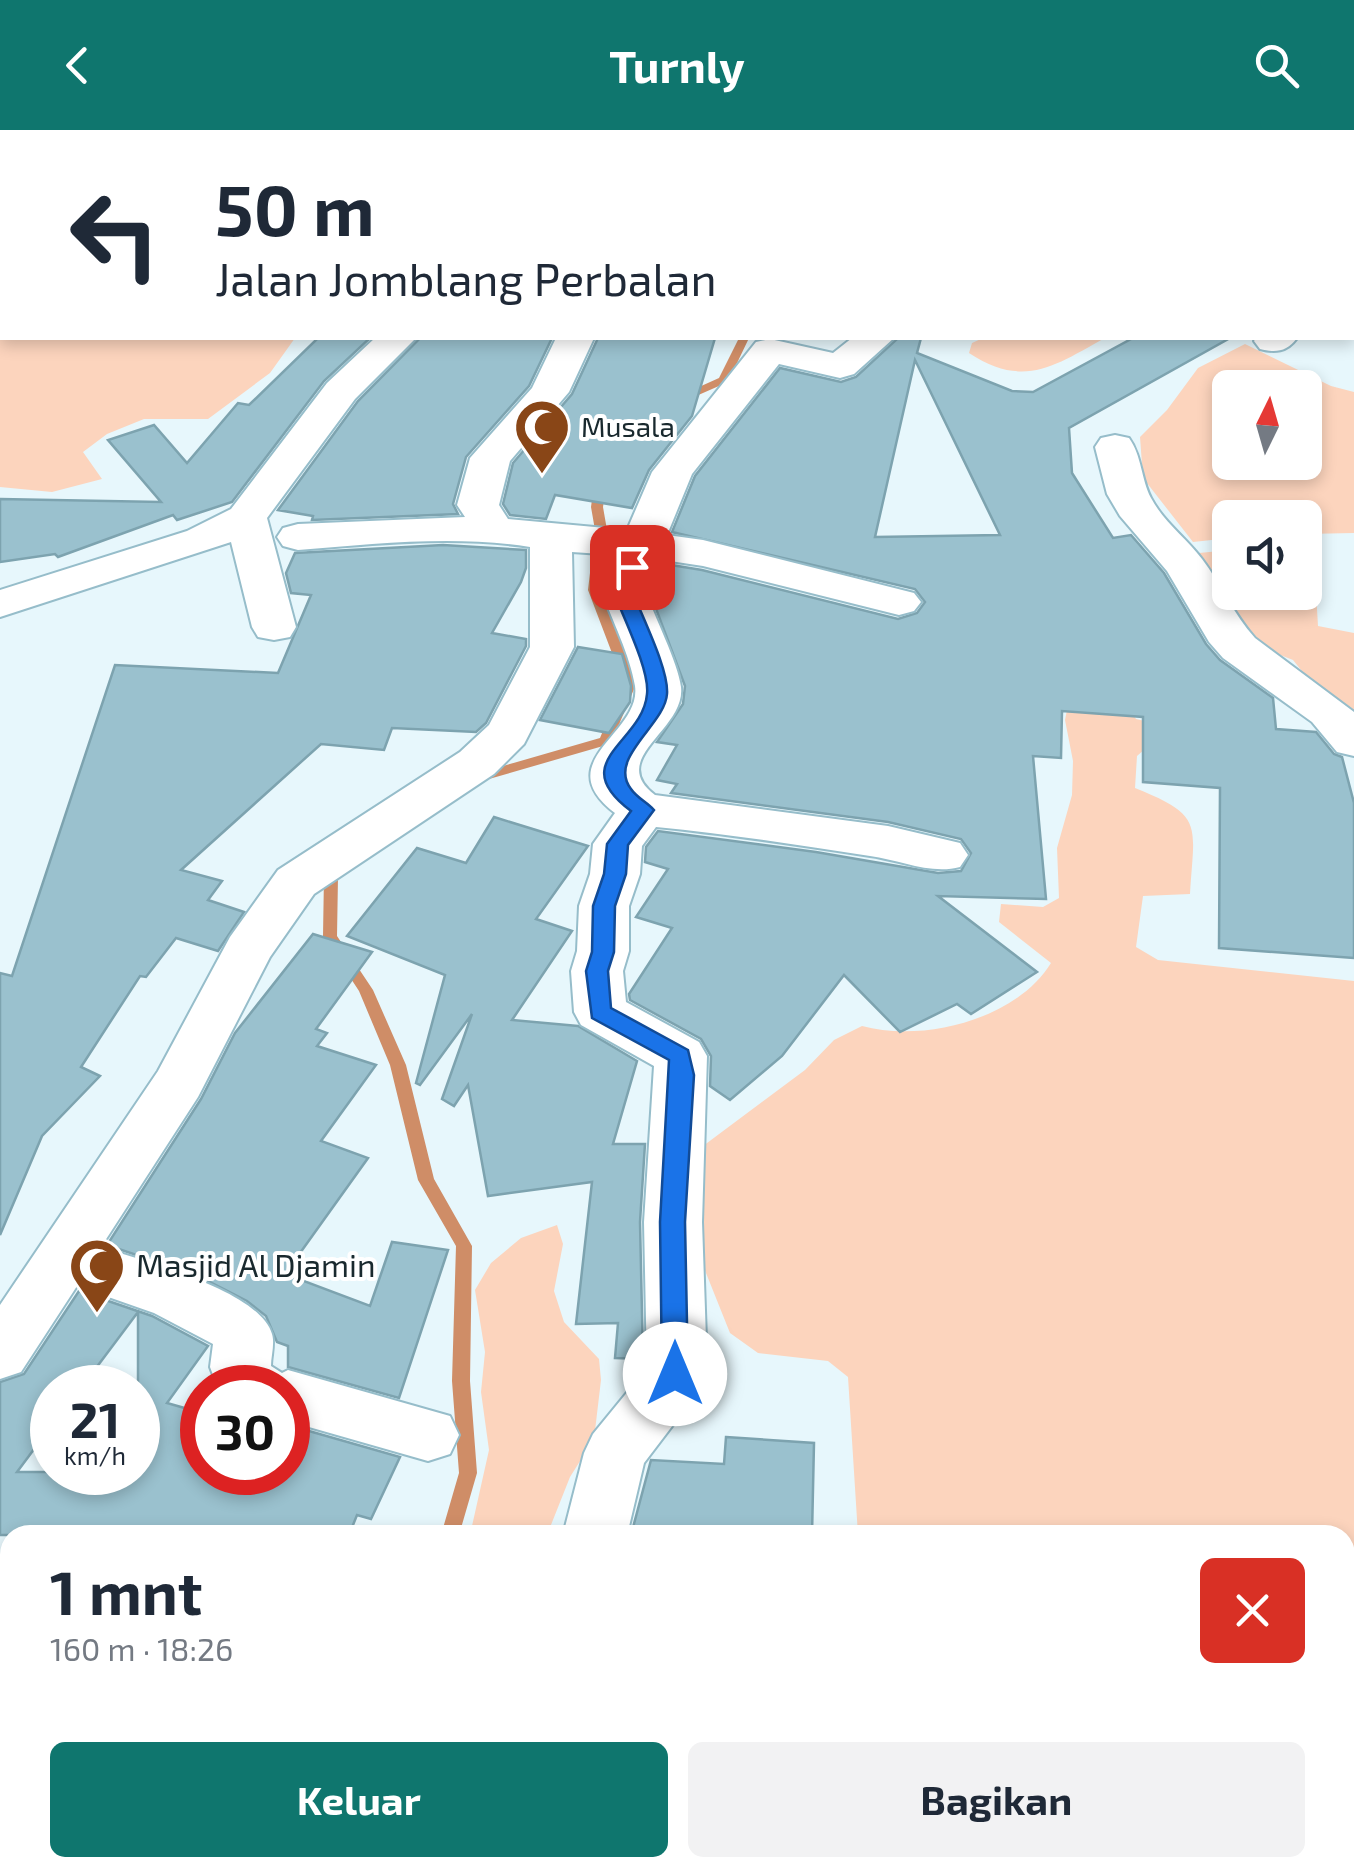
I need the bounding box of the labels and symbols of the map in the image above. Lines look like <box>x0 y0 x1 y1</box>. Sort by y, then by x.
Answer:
north arrow <box>1212 370 1322 480</box>
mosque icon: Musala <box>512 397 572 476</box>
place label: Musala <box>581 409 675 443</box>
pin <box>590 525 675 610</box>
mosque icon: Masjid Al Djamin <box>67 1236 127 1315</box>
place label: Masjid Al Djamin <box>136 1245 376 1284</box>
position arrow <box>623 1322 727 1426</box>
speed limit sign: 30 <box>180 1365 310 1495</box>

